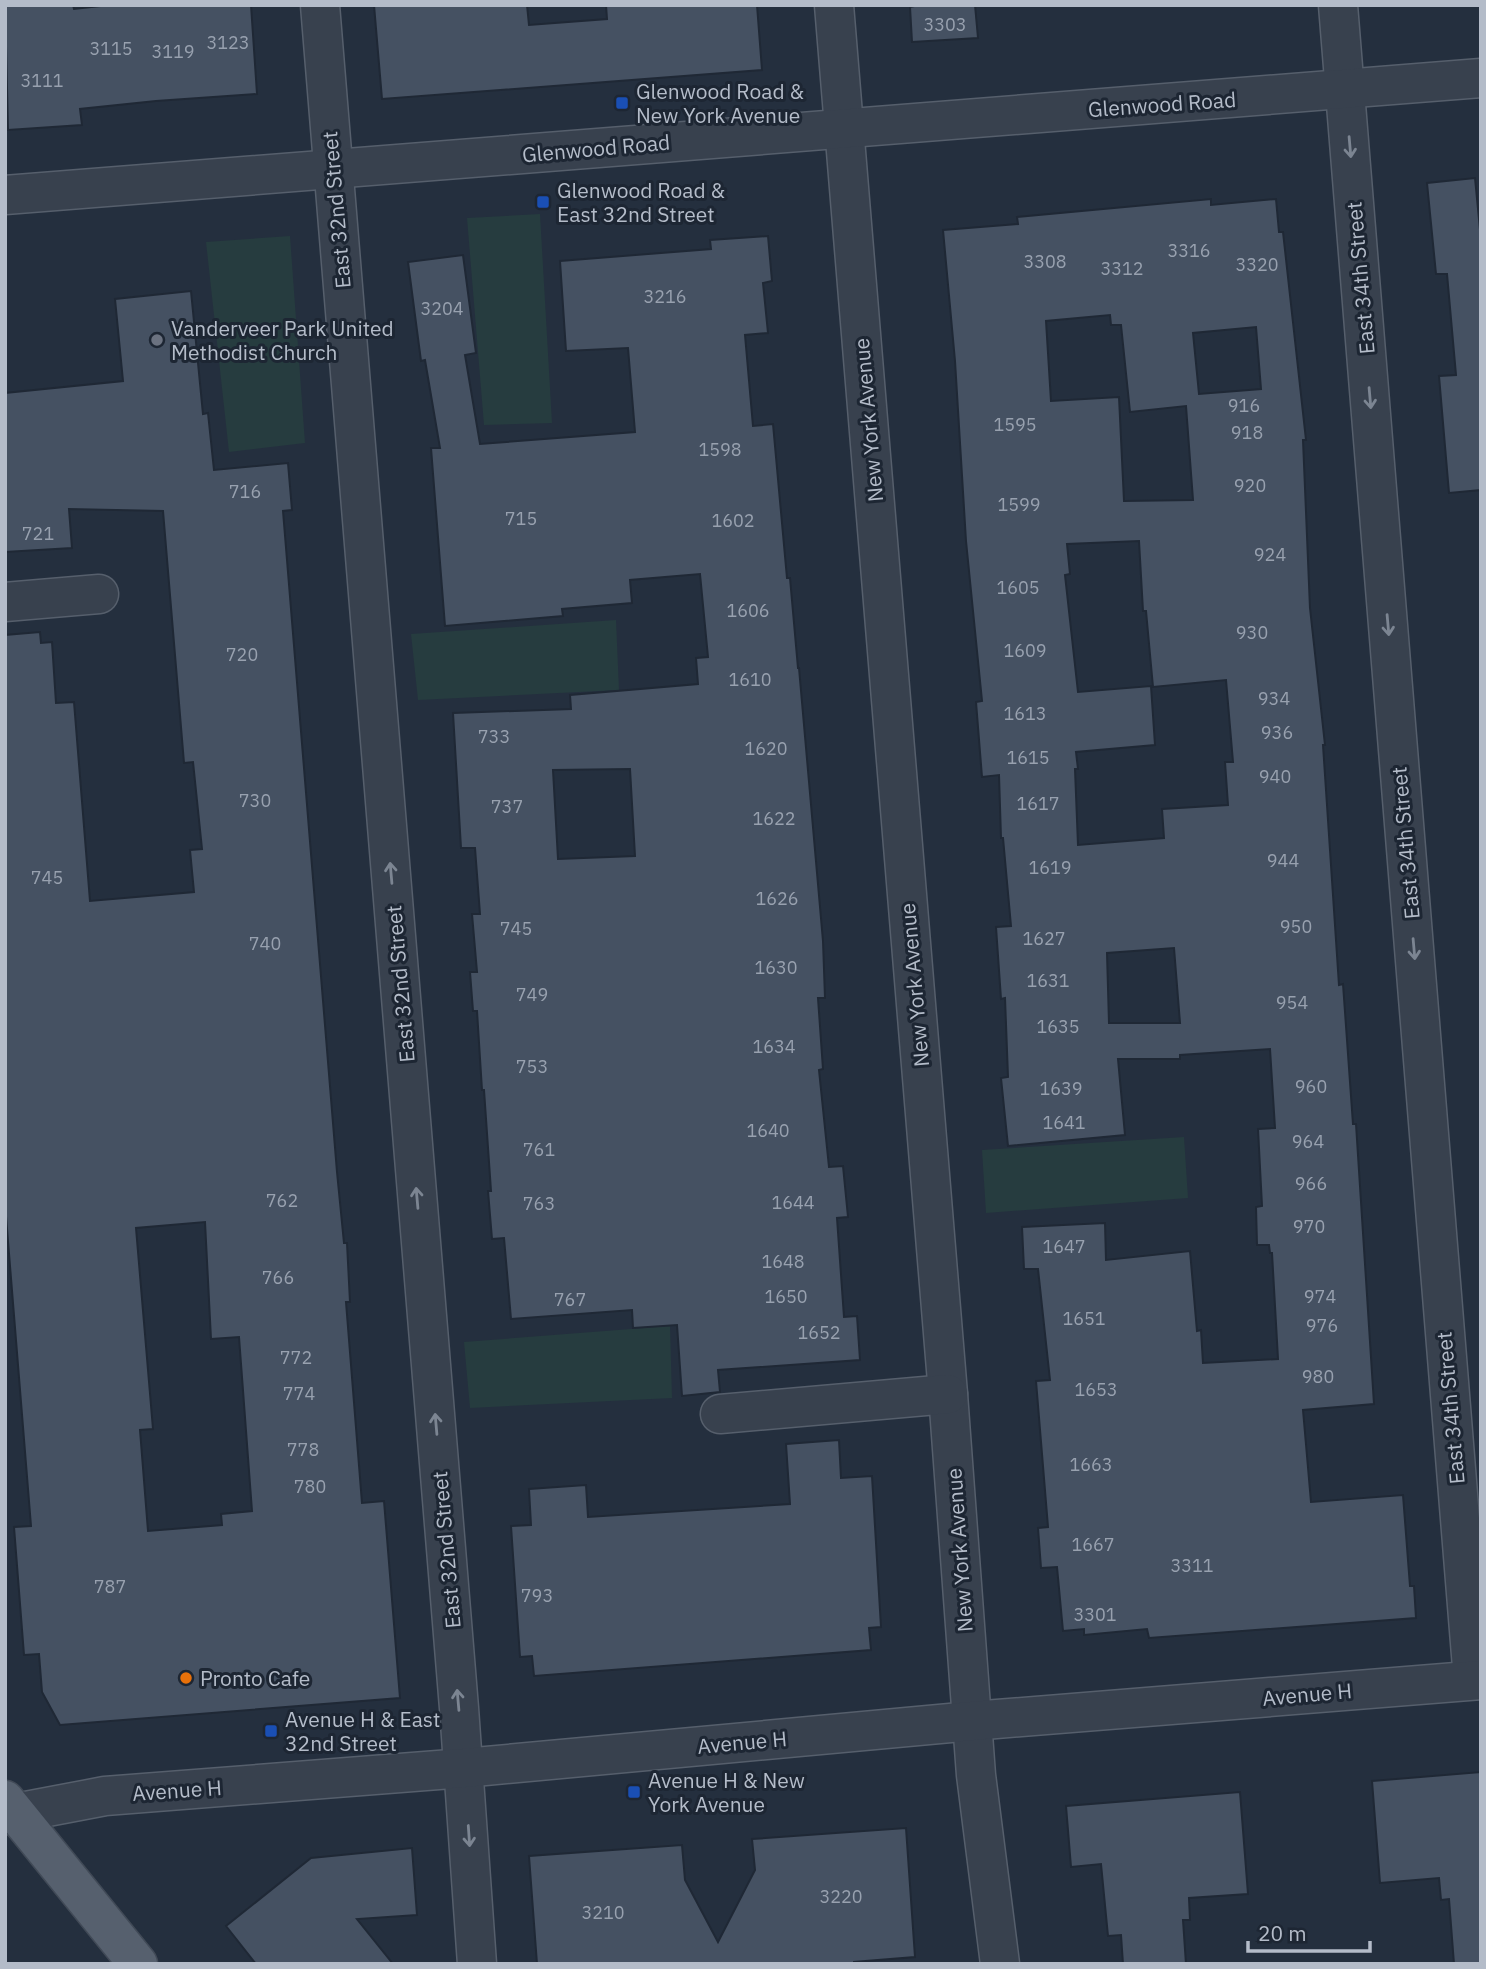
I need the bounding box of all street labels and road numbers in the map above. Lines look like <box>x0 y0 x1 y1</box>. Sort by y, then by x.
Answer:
street label: Glenwood Road <box>1087 85 1237 123</box>
street label: Glenwood Road <box>521 128 671 168</box>
street label: East 32nd Street <box>315 130 357 290</box>
street label: East 34th Street <box>1339 201 1381 355</box>
street label: New York Avenue <box>847 337 889 503</box>
street label: East 34th Street <box>1384 766 1426 920</box>
street label: New York Avenue <box>893 902 935 1068</box>
street label: East 32nd Street <box>379 904 421 1064</box>
street label: East 34th Street <box>1429 1331 1471 1485</box>
street label: New York Avenue <box>939 1467 979 1633</box>
street label: East 32nd Street <box>425 1470 467 1630</box>
street label: Avenue H <box>1261 1676 1353 1712</box>
street label: Avenue H <box>696 1724 788 1760</box>
street label: Avenue H <box>131 1773 223 1807</box>

